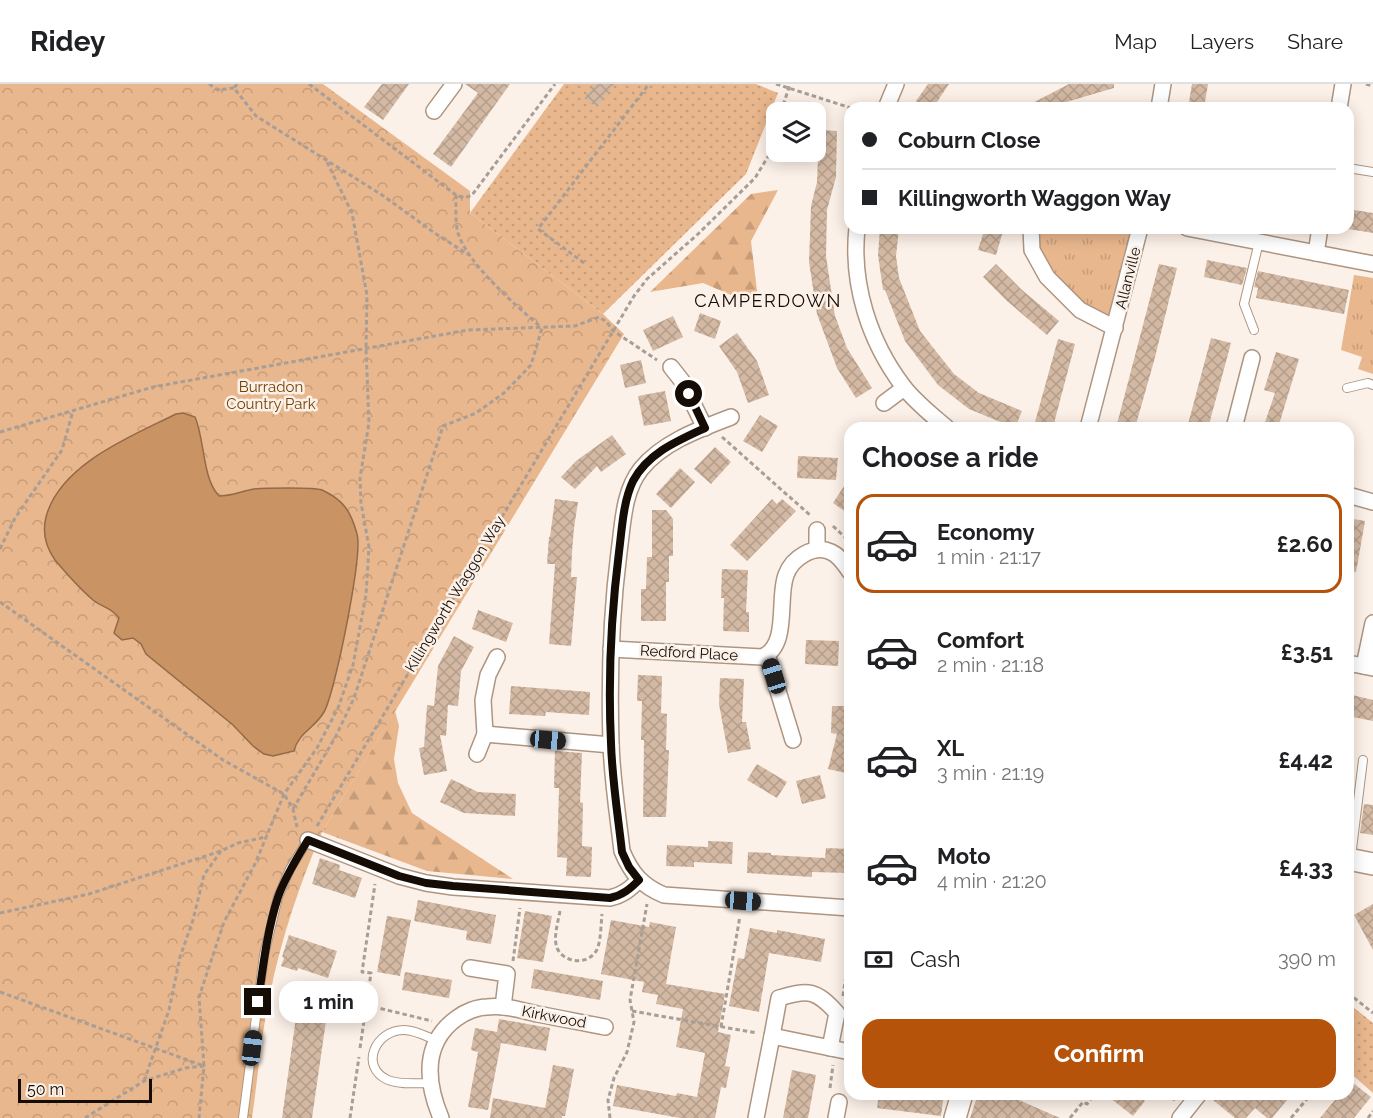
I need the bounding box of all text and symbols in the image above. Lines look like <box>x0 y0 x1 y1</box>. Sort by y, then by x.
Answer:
text: Ridey <box>30 25 105 58</box>
text: Map <box>1114 29 1157 54</box>
text: Layers <box>1190 29 1254 54</box>
text: Share <box>1287 29 1343 54</box>
map controls <box>766 102 826 162</box>
button: layers <box>766 102 826 162</box>
text: Coburn Close <box>898 127 1040 153</box>
text: Killingworth Waggon Way <box>898 185 1171 211</box>
street label: Allanville <box>1112 245 1144 311</box>
district label: CAMPERDOWN <box>694 290 842 311</box>
park label: Burradon Country Park <box>226 378 316 413</box>
route start <box>675 380 702 407</box>
text: Choose a ride <box>862 442 1038 473</box>
street label: Killingworth Waggon Way <box>401 513 509 675</box>
icon: car <box>865 517 919 571</box>
text: Economy <box>937 519 1035 545</box>
text: £2.60 <box>1277 531 1333 557</box>
text: 1 min · 21:17 <box>937 545 1041 569</box>
icon: car <box>865 625 919 679</box>
text: Comfort <box>937 627 1024 653</box>
text: £3.51 <box>1281 639 1333 665</box>
street label: Redford Place <box>640 641 739 665</box>
text: 2 min · 21:18 <box>937 653 1044 677</box>
car <box>760 656 788 696</box>
car <box>529 729 567 751</box>
icon: car <box>865 733 919 787</box>
text: XL <box>937 735 964 761</box>
text: £4.42 <box>1279 747 1333 773</box>
text: 3 min · 21:19 <box>937 761 1044 785</box>
icon: car <box>865 841 919 895</box>
text: Moto <box>937 843 991 869</box>
text: £4.33 <box>1279 855 1333 881</box>
text: 4 min · 21:20 <box>937 869 1047 893</box>
car <box>724 891 762 911</box>
icon: cash <box>862 943 895 976</box>
text: Cash <box>910 946 961 972</box>
text: 390 m <box>1278 947 1336 971</box>
callout: 1 min <box>279 981 378 1023</box>
route end <box>244 988 271 1015</box>
text: 1 min <box>303 990 354 1014</box>
street label: Kirkwood <box>520 1002 588 1032</box>
button: Confirm <box>862 1019 1336 1088</box>
car <box>241 1029 263 1067</box>
scale bar <box>18 1076 152 1104</box>
text: 50 m <box>27 1080 64 1099</box>

